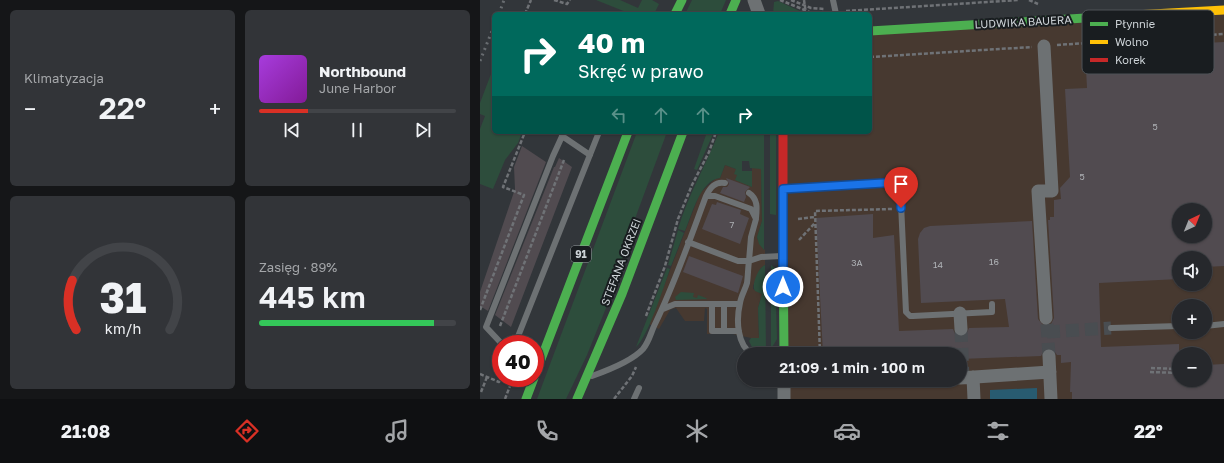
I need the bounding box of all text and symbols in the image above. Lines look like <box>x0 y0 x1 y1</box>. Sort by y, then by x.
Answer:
legend <box>1082 10 1214 74</box>
street label: LUDWIKA BAUERA <box>974 12 1073 31</box>
text: Płynnie <box>1115 17 1155 30</box>
text: 40 m <box>578 26 645 59</box>
icon: right <box>512 28 564 80</box>
text: Wolno <box>1115 35 1149 48</box>
text: Korek <box>1115 53 1146 66</box>
text: Skręć w prawo <box>578 60 703 82</box>
text: Northbound <box>319 62 406 80</box>
text: Klimatyzacja <box>24 70 104 86</box>
text: June Harbor <box>319 80 396 96</box>
text: 22° <box>99 90 146 126</box>
text: − <box>24 95 36 122</box>
text: + <box>209 95 221 122</box>
icon: left <box>608 104 630 126</box>
icon: ahead <box>650 104 672 126</box>
icon: ahead <box>692 104 714 126</box>
icon: right <box>734 104 756 126</box>
icon: previous <box>281 119 303 141</box>
icon: pause <box>346 119 368 141</box>
icon: next <box>412 119 434 141</box>
house number: 5 <box>1152 121 1158 132</box>
pin <box>884 167 918 208</box>
house number: 5 <box>1079 171 1085 182</box>
icon: arrive <box>890 173 912 195</box>
north arrow <box>1172 203 1212 243</box>
map controls <box>1172 203 1212 387</box>
street label: STEFANA OKRZEI <box>598 216 643 307</box>
house number: 7 <box>730 219 735 230</box>
road number: 91 <box>571 246 591 262</box>
button: sound <box>1172 251 1212 291</box>
house number: 16 <box>989 256 999 267</box>
house number: 3A <box>851 257 863 268</box>
text: Zasięg · 89% <box>259 259 337 275</box>
house number: 14 <box>933 259 943 270</box>
position arrow <box>762 266 804 308</box>
text: 31 <box>99 272 146 322</box>
text: 445 km <box>259 279 366 315</box>
button: + <box>1172 299 1212 339</box>
text: km/h <box>104 320 141 337</box>
speed limit sign: 40 <box>492 335 544 387</box>
button: − <box>1172 347 1212 387</box>
text: 21:09 · 1 min · 100 m <box>779 358 925 376</box>
icon: directions <box>233 417 261 445</box>
icon: music <box>383 417 411 445</box>
icon: phone <box>533 417 561 445</box>
icon: climate <box>683 417 711 445</box>
icon: car <box>833 417 861 445</box>
icon: filters <box>984 417 1012 445</box>
text: 21:08 <box>61 420 110 442</box>
text: 22° <box>1134 420 1163 442</box>

